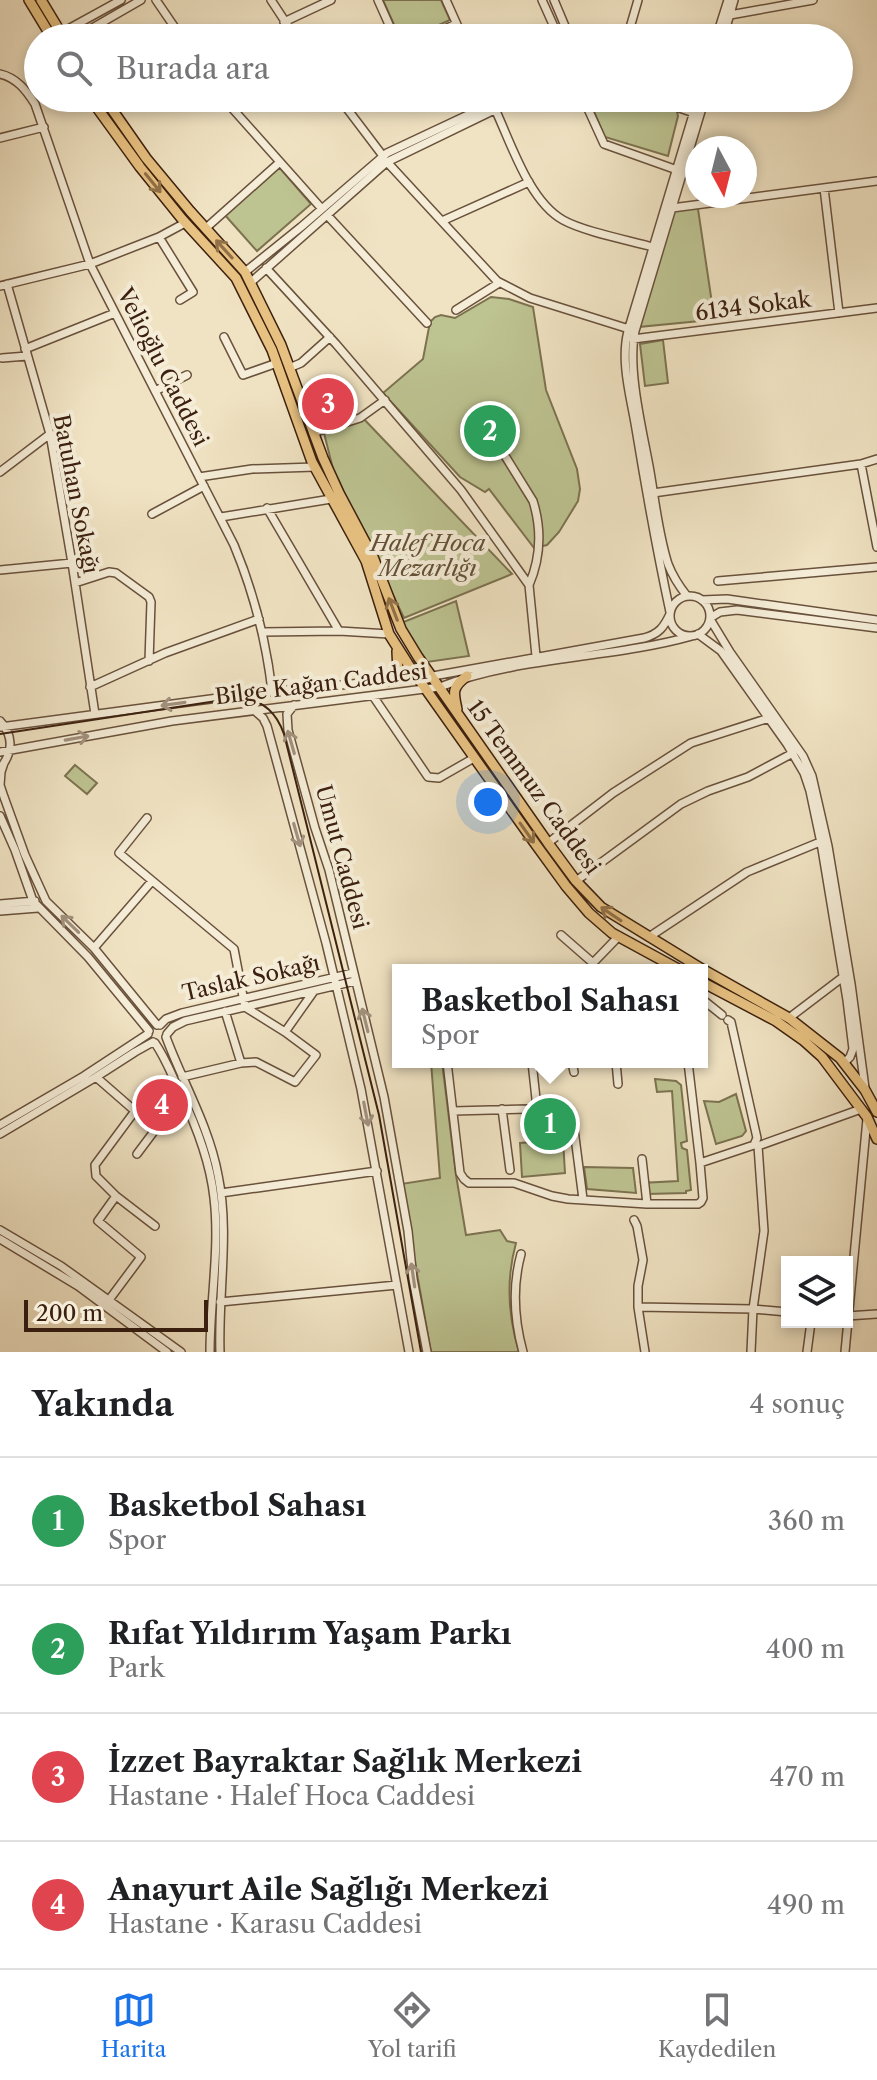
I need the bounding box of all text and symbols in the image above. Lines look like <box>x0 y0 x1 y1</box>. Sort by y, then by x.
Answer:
search box <box>24 24 853 112</box>
icon: search <box>52 46 96 90</box>
text: Burada ara <box>116 50 270 87</box>
north arrow <box>685 136 757 208</box>
one-way arrow <box>144 172 162 193</box>
one-way arrow <box>216 239 234 259</box>
street label: Velioğlu Caddesi <box>111 282 215 451</box>
street label: 6134 Sokak <box>694 285 814 326</box>
pin: 3 <box>302 374 354 434</box>
pin: 2 <box>464 401 516 461</box>
street label: Batuhan Sokağı <box>47 412 105 576</box>
park label: Halef Hoca Mezarlığı <box>368 530 486 582</box>
one-way arrow <box>385 597 399 622</box>
street label: Bilge Kağan Caddesi <box>213 658 429 710</box>
street label: 15 Temmuz Caddesi <box>462 695 606 880</box>
one-way arrow <box>161 697 186 712</box>
one-way arrow <box>63 729 89 744</box>
one-way arrow <box>283 729 298 755</box>
street label: Umut Caddesi <box>310 782 374 932</box>
your location <box>468 782 508 822</box>
one-way arrow <box>290 821 305 847</box>
one-way arrow <box>519 822 535 844</box>
one-way arrow <box>601 905 623 922</box>
one-way arrow <box>61 915 80 934</box>
street label: Taslak Sokağı <box>180 949 323 1007</box>
popup <box>392 964 708 1068</box>
text: Basketbol Sahası <box>421 982 679 1019</box>
one-way arrow <box>356 1008 371 1033</box>
text: Spor <box>421 1019 479 1051</box>
pin: 4 <box>136 1075 188 1135</box>
pin: 1 <box>524 1094 576 1154</box>
one-way arrow <box>359 1101 374 1127</box>
map controls <box>781 1256 853 1328</box>
button: layers <box>781 1256 853 1328</box>
one-way arrow <box>405 1263 420 1288</box>
scale bar <box>24 1296 208 1332</box>
text: 200 m <box>36 1300 103 1327</box>
text: Yakında <box>32 1383 174 1425</box>
text: 4 sonuç <box>750 1388 845 1420</box>
text: Basketbol Sahası <box>108 1487 366 1524</box>
text: 1 <box>52 1505 64 1537</box>
text: 360 m <box>768 1505 845 1537</box>
text: Spor <box>108 1524 166 1556</box>
text: Rıfat Yıldırım Yaşam Parkı <box>108 1615 511 1652</box>
text: 2 <box>50 1633 66 1665</box>
text: 400 m <box>766 1633 845 1665</box>
text: Park <box>108 1652 165 1684</box>
text: İzzet Bayraktar Sağlık Merkezi <box>108 1743 582 1780</box>
text: 3 <box>51 1761 65 1793</box>
text: 470 m <box>770 1761 845 1793</box>
text: Hastane · Halef Hoca Caddesi <box>108 1780 475 1812</box>
text: Anayurt Aile Sağlığı Merkezi <box>108 1871 549 1908</box>
text: 4 <box>50 1889 66 1921</box>
text: 490 m <box>767 1889 845 1921</box>
text: Hastane · Karasu Caddesi <box>108 1908 422 1940</box>
tab: Harita <box>101 1988 166 2063</box>
tab: Yol tarifi <box>368 1988 456 2063</box>
tab: Kaydedilen <box>658 1988 776 2063</box>

